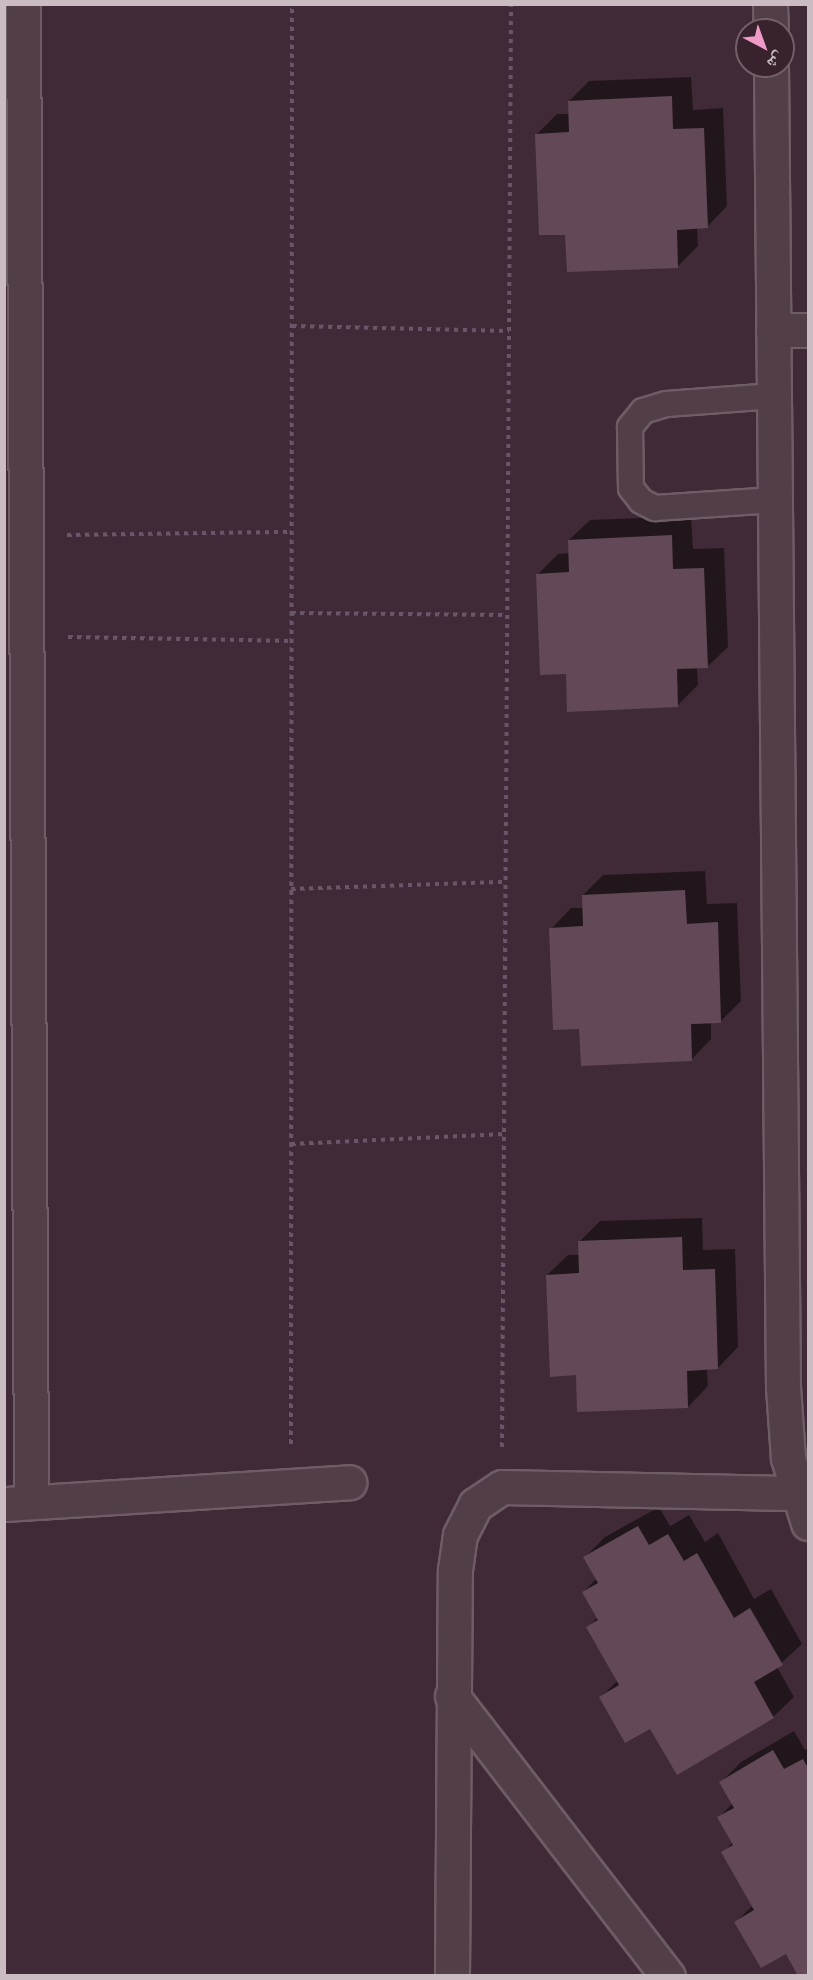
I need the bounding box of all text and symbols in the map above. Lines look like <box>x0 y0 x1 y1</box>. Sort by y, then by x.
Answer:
north arrow <box>735 18 795 78</box>
text: ش <box>763 47 788 73</box>

